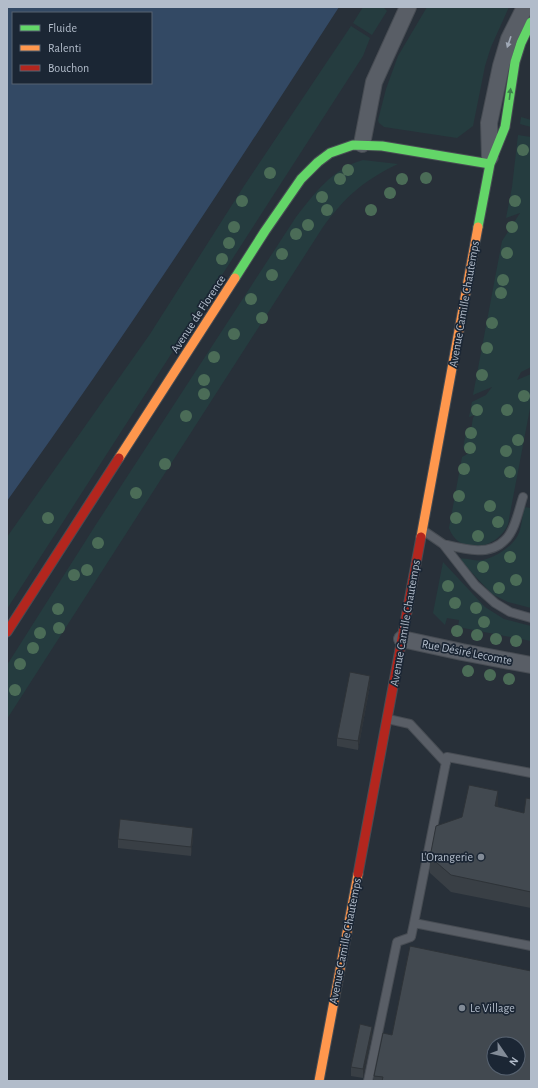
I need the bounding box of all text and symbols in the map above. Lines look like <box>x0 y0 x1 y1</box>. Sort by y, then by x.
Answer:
legend <box>12 12 152 84</box>
text: Fluide <box>48 22 77 34</box>
one-way arrow <box>505 37 511 49</box>
text: Ralenti <box>48 42 81 54</box>
text: Bouchon <box>48 62 89 74</box>
one-way arrow <box>507 88 513 101</box>
street label: Avenue Camille Chautemps <box>447 240 481 368</box>
street label: Avenue de Florence <box>168 273 228 355</box>
street label: Avenue Camille Chautemps <box>388 559 422 687</box>
street label: Rue Désiré Lecomte <box>421 637 513 667</box>
place label: L'Orangerie <box>421 851 473 863</box>
marker: L'Orangerie <box>476 852 486 862</box>
street label: Avenue Camille Chautemps <box>327 877 363 1005</box>
place label: Le Village <box>470 1002 515 1014</box>
marker: Le Village <box>457 1003 467 1013</box>
north arrow <box>486 1036 526 1076</box>
text: N <box>507 1055 521 1068</box>

